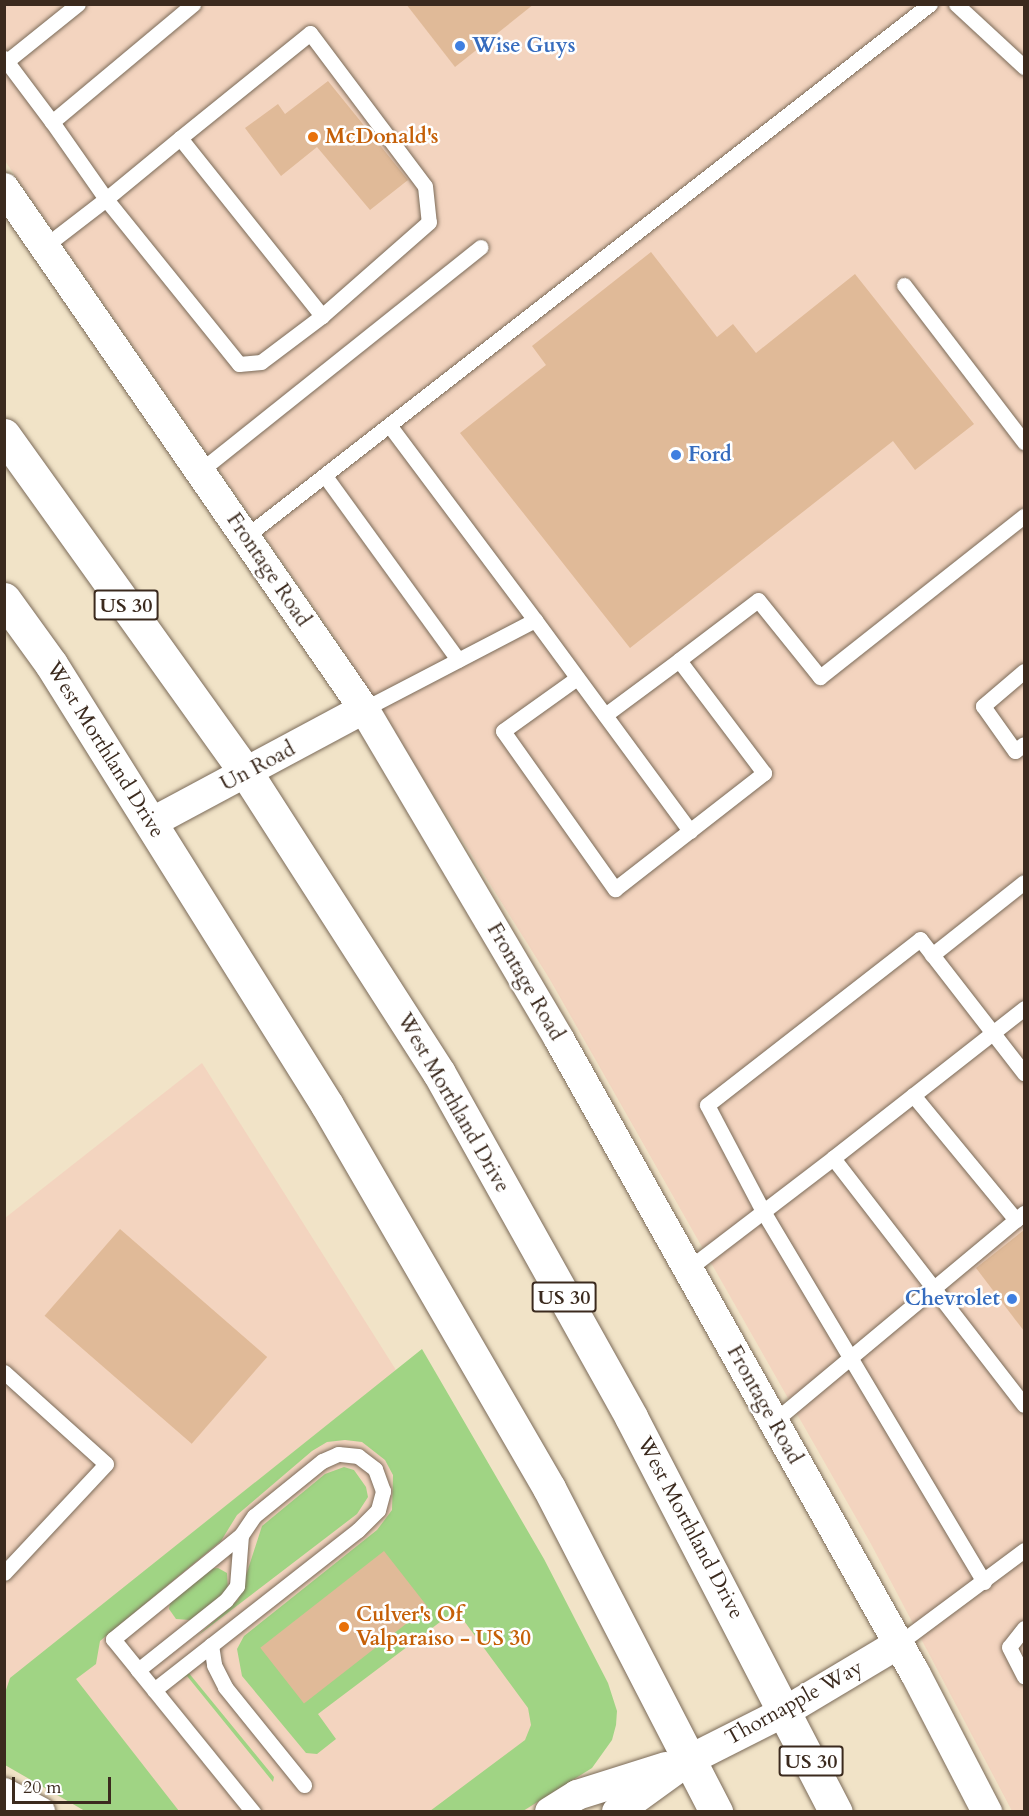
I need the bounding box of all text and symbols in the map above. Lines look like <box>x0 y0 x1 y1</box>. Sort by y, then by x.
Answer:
place label: Wise Guys <box>472 33 575 59</box>
marker: Wise Guys <box>453 39 467 53</box>
place label: McDonald's <box>325 124 439 150</box>
marker: McDonald's <box>306 130 320 144</box>
place label: Ford <box>688 442 732 468</box>
marker: Ford <box>669 448 683 462</box>
street label: Frontage Road <box>221 508 315 632</box>
road number: US 30 <box>93 588 159 622</box>
street label: West Morthland Drive <box>41 657 169 843</box>
street label: Un Road <box>216 737 300 797</box>
street label: Frontage Road <box>481 919 569 1045</box>
street label: West Morthland Drive <box>391 1009 515 1197</box>
road number: US 30 <box>531 1280 597 1314</box>
place label: Chevrolet <box>905 1286 1000 1312</box>
marker: Chevrolet <box>1005 1292 1019 1306</box>
street label: Frontage Road <box>721 1341 807 1469</box>
street label: West Morthland Drive <box>631 1432 749 1624</box>
place label: Culver's Of Valparaiso - US 30 <box>356 1602 531 1652</box>
marker: Culver's Of Valparaiso - US 30 <box>337 1620 351 1634</box>
street label: Thornapple Way <box>721 1655 867 1751</box>
road number: US 30 <box>778 1744 844 1778</box>
scale bar <box>15 1765 114 1803</box>
text: 20 m <box>23 1775 62 1800</box>

